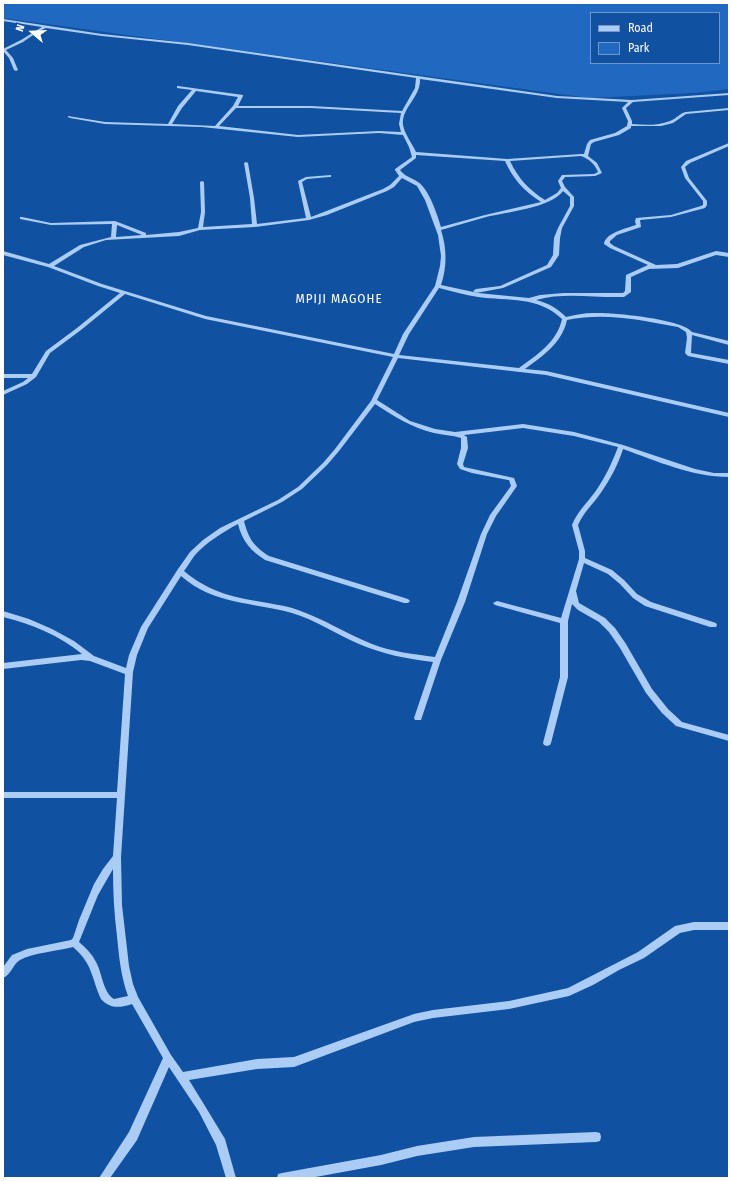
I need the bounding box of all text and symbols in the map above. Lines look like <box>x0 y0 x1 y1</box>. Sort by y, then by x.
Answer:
north arrow <box>12 12 52 52</box>
legend <box>590 12 720 64</box>
text: Road <box>628 21 653 35</box>
text: N <box>13 23 27 33</box>
text: Park <box>628 41 649 55</box>
district label: MPIJI MAGOHE <box>296 291 382 307</box>

